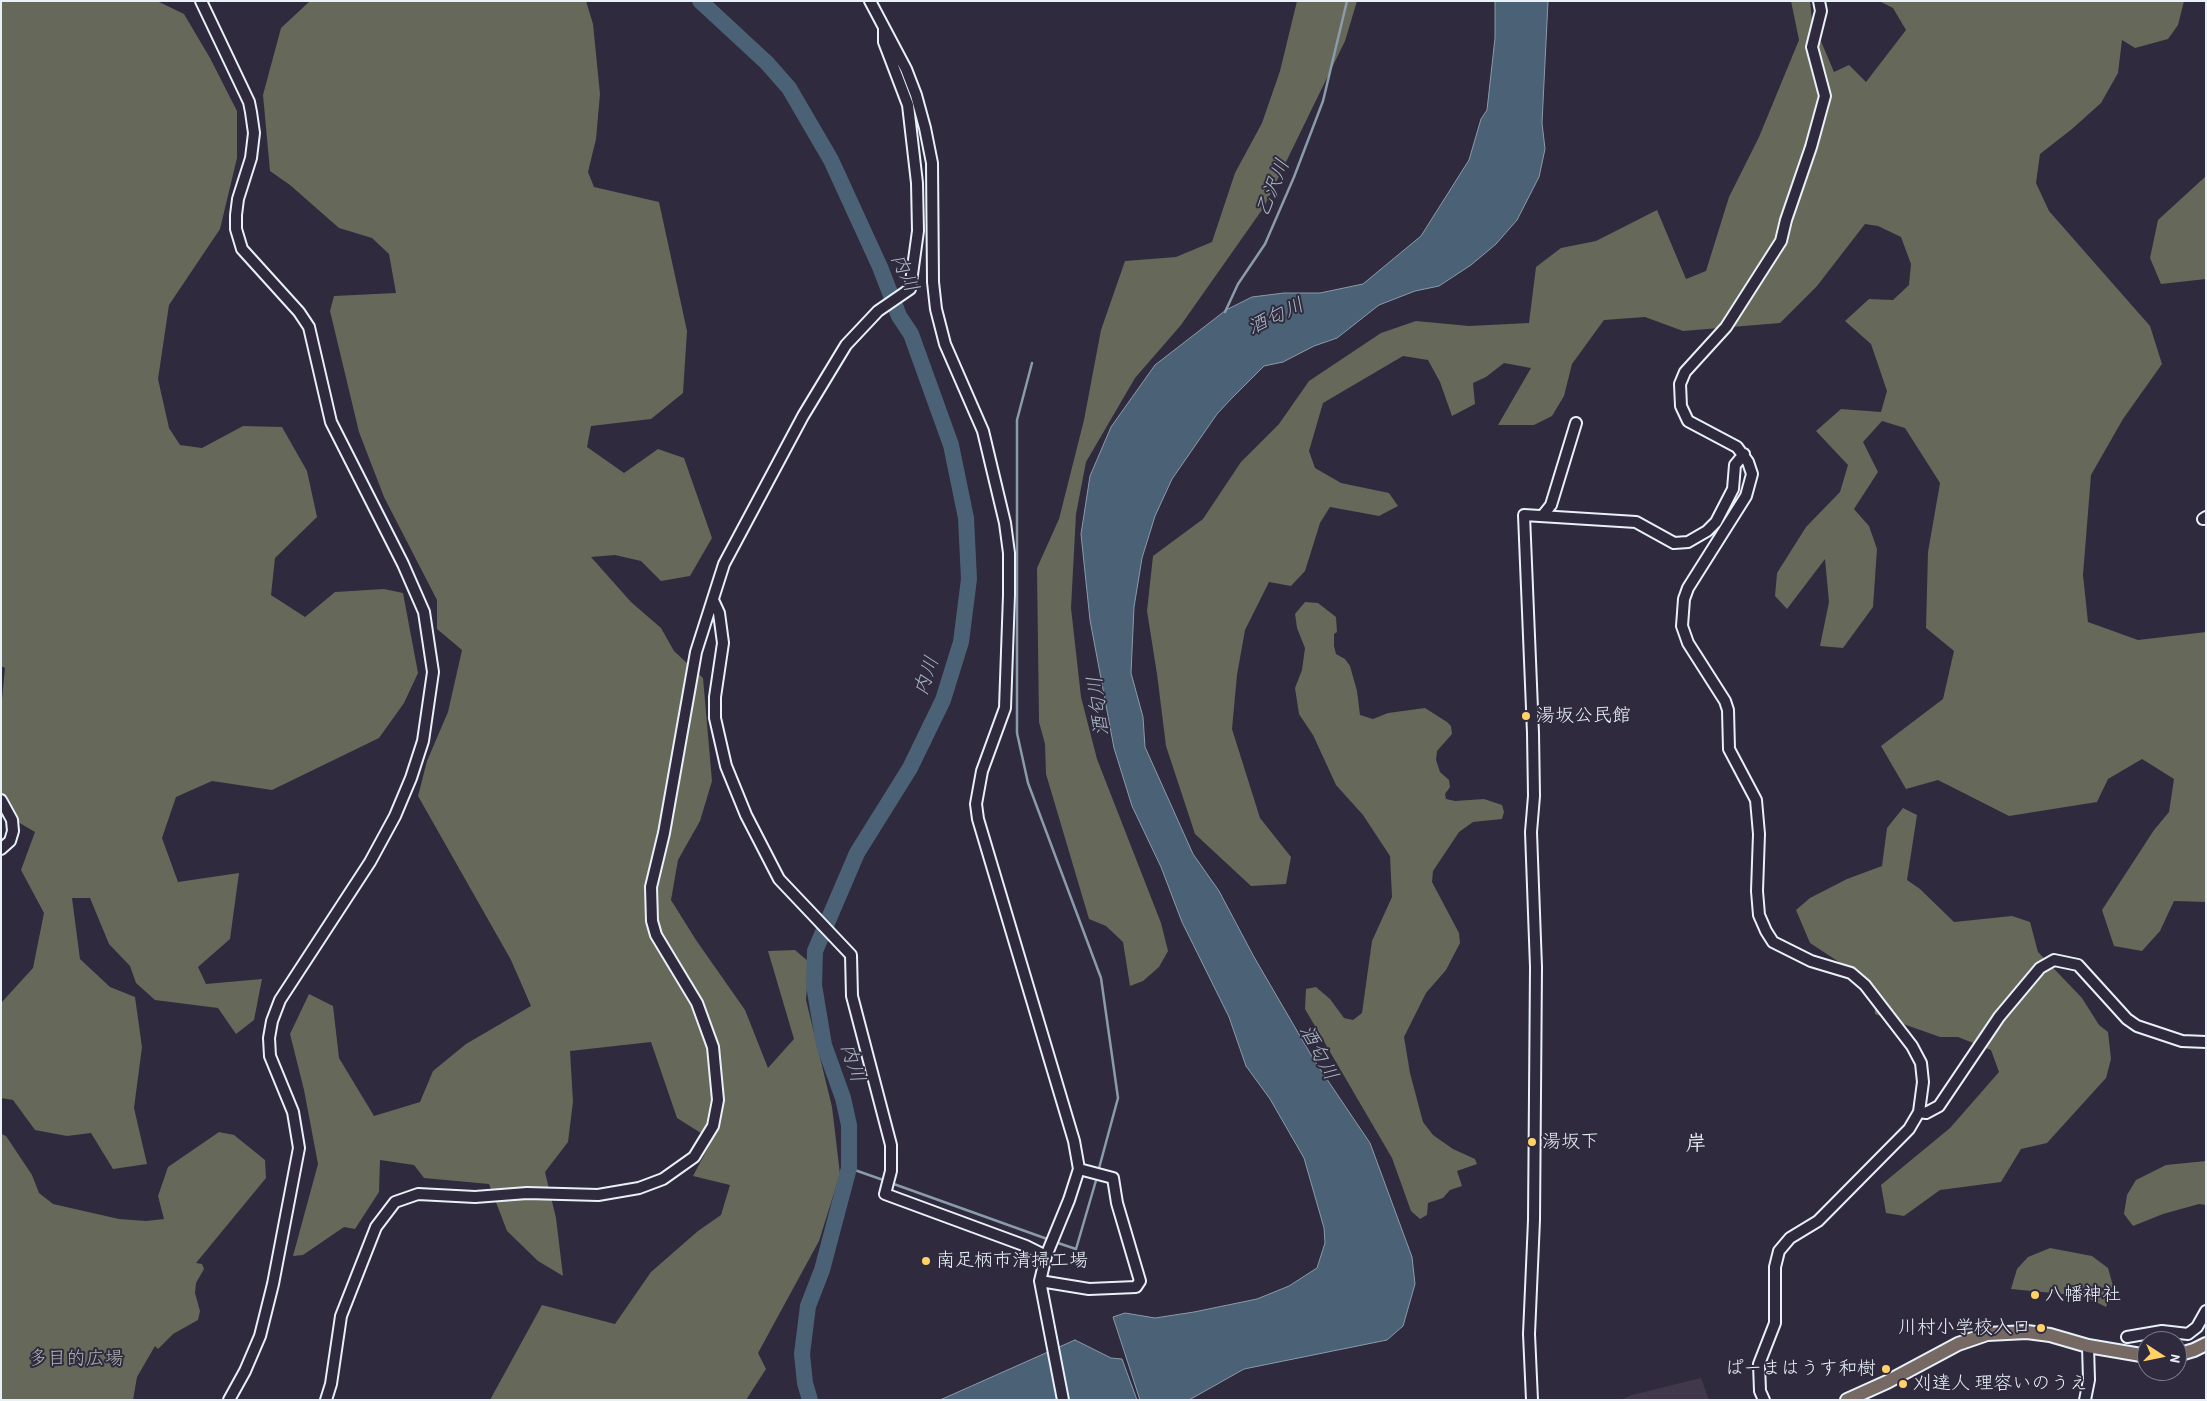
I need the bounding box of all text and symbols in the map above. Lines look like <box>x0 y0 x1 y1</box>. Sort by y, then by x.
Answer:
water label: 乙沢川 <box>1251 156 1295 220</box>
water label: 内川 <box>885 250 923 296</box>
water label: 酒匂川 <box>1244 293 1308 341</box>
water label: 内川 <box>909 653 945 699</box>
water label: 酒匂川 <box>1083 675 1115 737</box>
place label: 湯坂公民館 <box>1536 705 1631 727</box>
marker: 湯坂公民館 <box>1520 710 1532 722</box>
water label: 酒匂川 <box>1293 1021 1343 1085</box>
water label: 内川 <box>835 1040 869 1086</box>
place label: 湯坂下 <box>1542 1131 1599 1153</box>
district label: 岸 <box>1686 1131 1706 1157</box>
marker: 湯坂下 <box>1526 1136 1538 1148</box>
place label: 南足柄市清掃工場 <box>936 1250 1088 1272</box>
marker: 南足柄市清掃工場 <box>920 1255 932 1267</box>
place label: 八幡神社 <box>2045 1284 2121 1306</box>
marker: 八幡神社 <box>2029 1289 2041 1301</box>
place label: 川村小学校入口 <box>1898 1317 2031 1339</box>
marker: 川村小学校入口 <box>2035 1322 2047 1334</box>
north arrow <box>2137 1331 2187 1381</box>
park label: 多目的広場 <box>29 1348 123 1370</box>
text: N <box>2166 1353 2186 1364</box>
place label: ぱーまはうす和樹 <box>1725 1358 1876 1380</box>
marker: ぱーまはうす和樹 <box>1880 1363 1892 1375</box>
place label: 刈達人 理容いのうえ <box>1913 1373 2088 1395</box>
marker: 刈達人 理容いのうえ <box>1897 1378 1909 1390</box>

